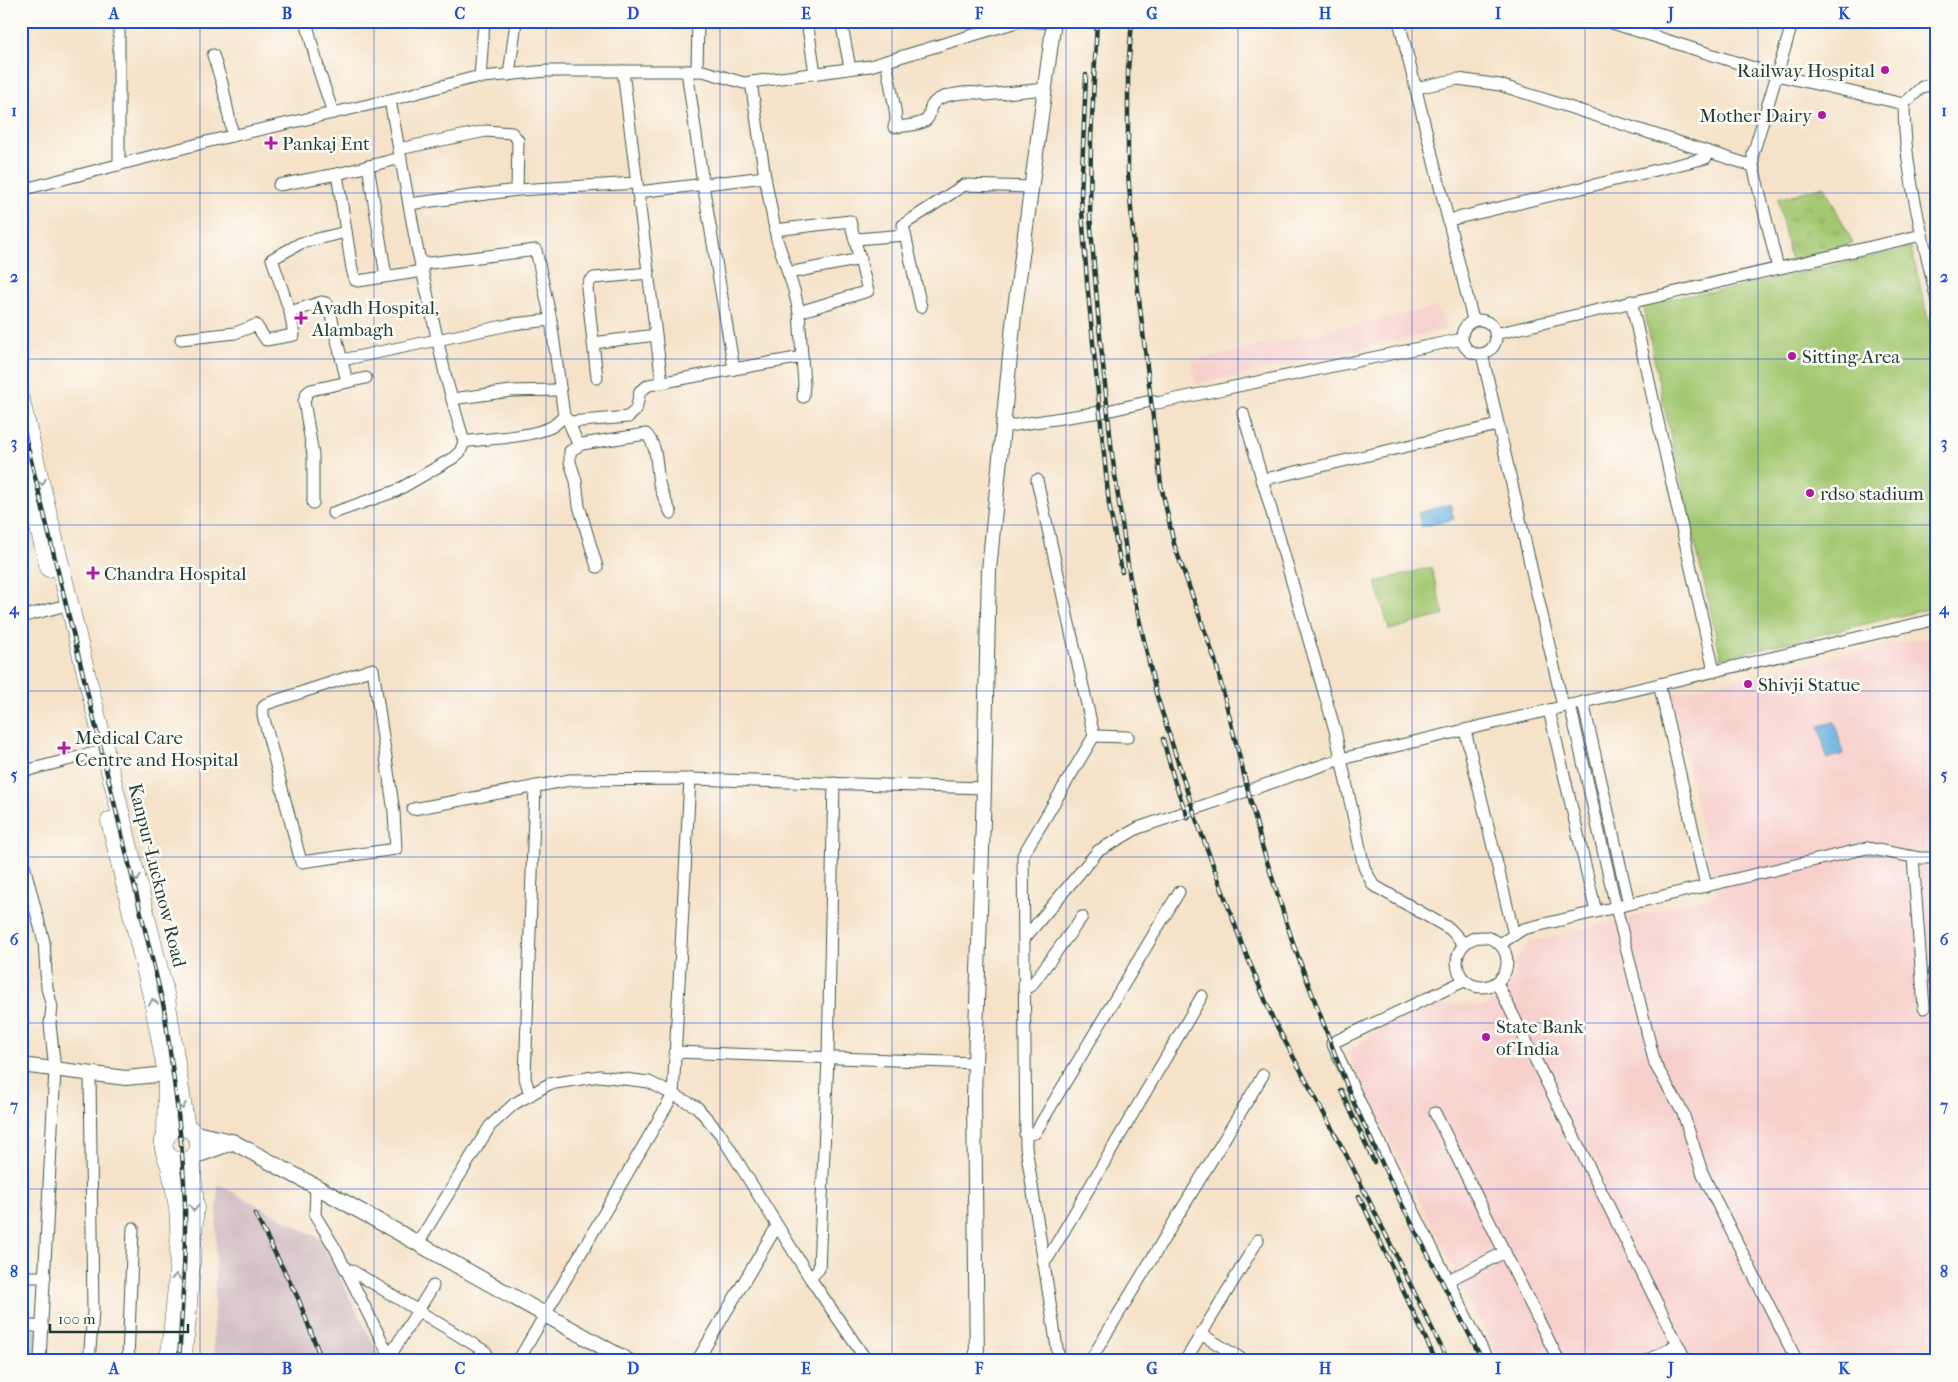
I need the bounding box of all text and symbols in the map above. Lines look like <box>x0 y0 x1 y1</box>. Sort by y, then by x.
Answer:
text: A <box>108 4 120 23</box>
text: B <box>282 4 292 23</box>
text: C <box>455 4 466 23</box>
text: D <box>627 4 639 23</box>
text: E <box>801 4 811 23</box>
text: F <box>974 4 984 23</box>
text: G <box>1146 4 1158 23</box>
text: H <box>1319 4 1332 23</box>
text: I <box>1495 4 1502 23</box>
text: J <box>1666 4 1674 24</box>
text: K <box>1838 4 1851 23</box>
place label: Railway Hospital <box>1737 60 1875 82</box>
marker: Railway Hospital <box>1879 64 1891 76</box>
text: 1 <box>11 101 17 120</box>
text: 1 <box>1941 101 1947 120</box>
place label: Mother Dairy <box>1699 105 1813 127</box>
marker: Mother Dairy <box>1816 109 1828 121</box>
place label: Pankaj Ent <box>282 133 370 155</box>
marker: Pankaj Ent <box>264 136 278 150</box>
text: 2 <box>10 267 18 286</box>
text: 2 <box>1940 267 1948 286</box>
place label: Avadh Hospital, Alambagh <box>311 297 439 341</box>
marker: Avadh Hospital, Alambagh <box>294 311 308 325</box>
place label: Sitting Area <box>1802 346 1900 368</box>
marker: Sitting Area <box>1786 350 1798 362</box>
text: 3 <box>11 433 17 453</box>
text: 3 <box>1941 433 1947 453</box>
one-way arrow <box>36 478 46 486</box>
place label: rdso stadium <box>1820 483 1924 505</box>
marker: rdso stadium <box>1804 487 1816 499</box>
place label: Chandra Hospital <box>104 563 246 585</box>
marker: Chandra Hospital <box>86 566 100 580</box>
text: 4 <box>8 599 20 619</box>
text: 4 <box>1938 599 1950 619</box>
place label: Shivji Statue <box>1758 674 1860 696</box>
marker: Shivji Statue <box>1742 678 1754 690</box>
place label: Medical Care Centre and Hospital <box>75 727 238 771</box>
marker: Medical Care Centre and Hospital <box>57 741 71 755</box>
text: 5 <box>11 765 18 784</box>
text: 5 <box>1941 765 1948 784</box>
street label: Kanpur-Lucknow Road <box>124 781 191 970</box>
one-way arrow <box>131 874 142 883</box>
text: 6 <box>10 930 19 949</box>
text: 6 <box>1940 930 1949 949</box>
one-way arrow <box>148 998 159 1007</box>
place label: State Bank of India <box>1496 1016 1584 1060</box>
marker: State Bank of India <box>1480 1031 1492 1043</box>
text: 7 <box>9 1096 18 1115</box>
text: 7 <box>1939 1096 1948 1115</box>
one-way arrow <box>177 1102 187 1111</box>
one-way arrow <box>189 1205 199 1213</box>
text: 8 <box>10 1262 18 1281</box>
text: 8 <box>1940 1262 1948 1281</box>
one-way arrow <box>171 1273 182 1281</box>
scale bar <box>50 1302 188 1334</box>
text: 100 m <box>58 1310 96 1328</box>
text: A <box>108 1359 120 1378</box>
text: B <box>282 1359 292 1378</box>
text: C <box>455 1359 466 1378</box>
text: D <box>627 1359 639 1378</box>
text: E <box>801 1359 811 1378</box>
text: F <box>974 1359 984 1378</box>
text: G <box>1146 1359 1158 1378</box>
text: H <box>1319 1359 1332 1378</box>
text: I <box>1495 1359 1502 1378</box>
text: J <box>1666 1359 1674 1379</box>
text: K <box>1838 1359 1851 1378</box>

